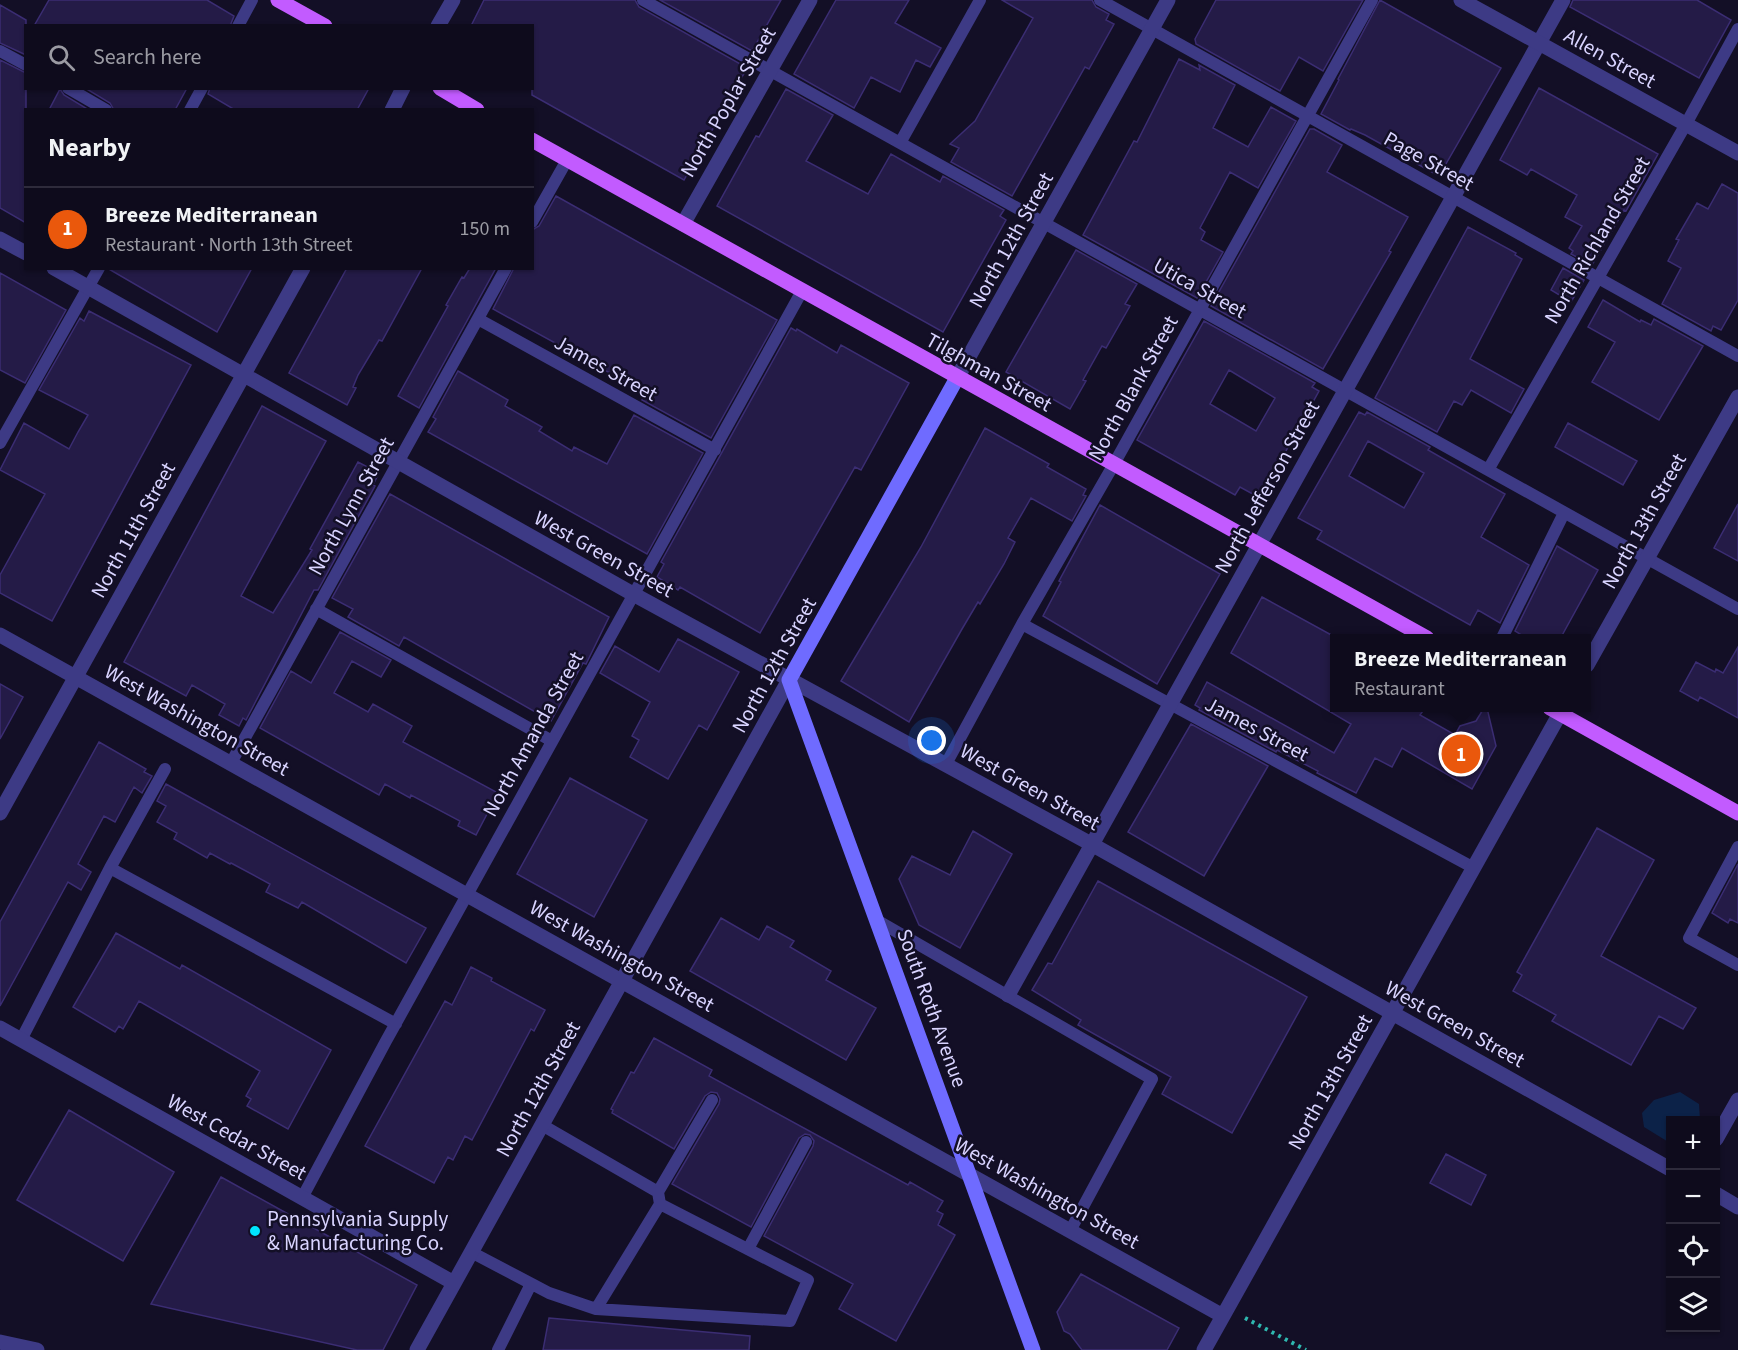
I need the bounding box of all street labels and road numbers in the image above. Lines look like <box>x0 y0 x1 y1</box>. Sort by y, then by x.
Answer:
street label: Allen Street <box>1559 20 1661 96</box>
street label: North Poplar Street <box>673 21 783 183</box>
street label: Page Street <box>1378 124 1480 198</box>
street label: North Richland Street <box>1537 151 1657 329</box>
street label: North 12th Street <box>961 167 1061 313</box>
street label: Utica Street <box>1148 250 1252 326</box>
street label: North Blank Street <box>1081 310 1185 466</box>
street label: Tilghman Street <box>920 325 1058 419</box>
street label: James Street <box>549 327 663 409</box>
street label: North Jefferson Street <box>1207 395 1327 579</box>
street label: North Lynn Street <box>301 431 401 581</box>
street label: North 13th Street <box>1594 448 1694 594</box>
street label: North 11th Street <box>83 457 183 603</box>
street label: West Green Street <box>529 503 679 605</box>
street label: North 12th Street <box>724 592 824 738</box>
street label: North Amanda Street <box>475 646 591 822</box>
street label: West Washington Street <box>99 657 295 783</box>
street label: James Street <box>1200 689 1314 769</box>
street label: West Green Street <box>955 736 1105 838</box>
street label: West Washington Street <box>524 893 720 1019</box>
street label: South Roth Avenue <box>889 924 975 1092</box>
street label: West Green Street <box>1380 973 1530 1075</box>
street label: North 13th Street <box>1280 1009 1380 1155</box>
street label: North 12th Street <box>488 1016 588 1162</box>
street label: West Cedar Street <box>162 1086 312 1188</box>
street label: West Washington Street <box>949 1130 1145 1256</box>

